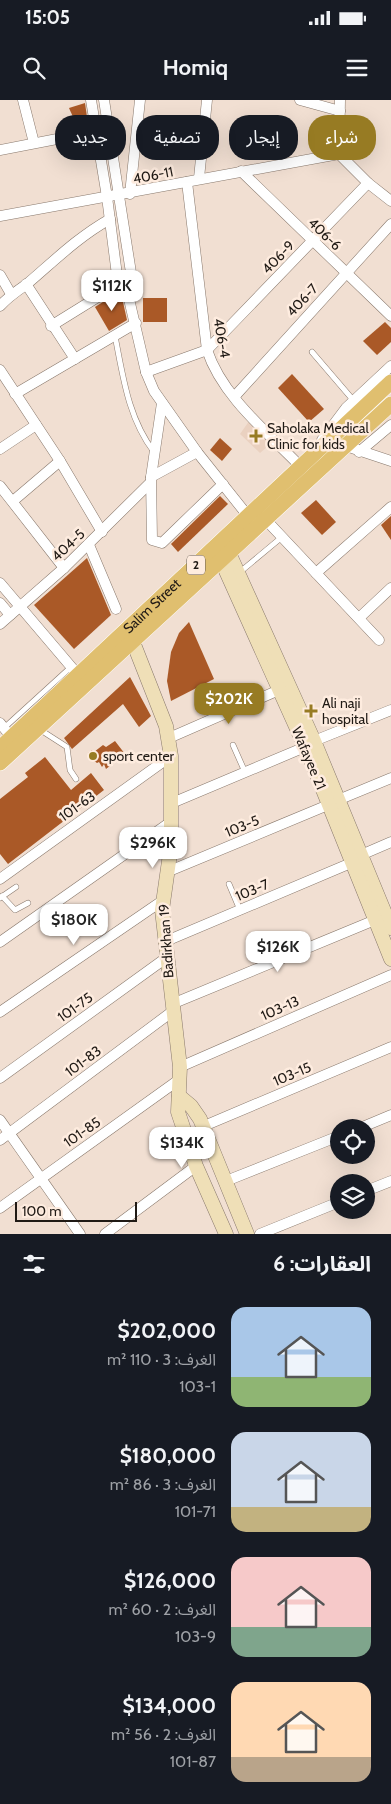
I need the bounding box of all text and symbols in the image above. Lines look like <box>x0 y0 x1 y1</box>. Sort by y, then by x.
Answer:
text: 15:05 <box>25 6 70 29</box>
icon: search <box>20 54 48 82</box>
text: Homiq <box>163 54 228 81</box>
icon: menu <box>343 54 371 82</box>
chip: جديد <box>55 115 126 160</box>
chip: تصفية <box>136 115 219 160</box>
chip: إيجار <box>229 115 298 160</box>
chip: شراء <box>308 115 376 160</box>
street label: 406-11 <box>131 162 175 188</box>
street label: 406-6 <box>304 214 346 254</box>
street label: 406-9 <box>258 236 298 278</box>
pin: $112K <box>77 270 147 312</box>
text: $112K <box>92 276 132 295</box>
street label: 406-7 <box>282 280 322 320</box>
street label: 406-4 <box>210 317 234 359</box>
place label: Saholaka Medical Clinic for kids <box>267 419 369 453</box>
marker: Saholaka Medical Clinic for kids <box>249 429 263 443</box>
street label: 404-5 <box>47 525 89 565</box>
road number: 2 <box>187 556 205 574</box>
street label: Salim Street <box>119 574 185 637</box>
pin: $202K <box>194 682 264 725</box>
text: $202K <box>205 689 253 708</box>
place label: Ali naji hospital <box>322 694 369 728</box>
marker: Ali naji hospital <box>304 704 318 718</box>
street label: Wafayee 21 <box>288 724 330 792</box>
place label: sport center <box>103 747 175 765</box>
marker: sport center <box>87 750 99 762</box>
street label: 101-63 <box>55 787 99 825</box>
street label: 103-5 <box>222 811 262 841</box>
pin: $296K <box>118 826 188 869</box>
text: $296K <box>130 833 176 852</box>
street label: 103-7 <box>233 875 271 905</box>
street label: Badirkhan 19 <box>154 903 178 979</box>
pin: $180K <box>39 904 109 946</box>
text: $180K <box>51 910 97 929</box>
pin: $126K <box>243 930 313 973</box>
text: $126K <box>257 937 299 956</box>
street label: 101-75 <box>54 988 96 1026</box>
street label: 103-13 <box>258 992 302 1024</box>
street label: 101-83 <box>61 1042 105 1080</box>
street label: 103-15 <box>270 1058 314 1090</box>
street label: 101-85 <box>60 1113 104 1151</box>
map controls <box>330 1119 375 1219</box>
button: locate <box>330 1119 375 1164</box>
pin: $134K <box>147 1126 217 1169</box>
text: $134K <box>160 1133 204 1152</box>
button: layers <box>330 1174 375 1219</box>
scale bar <box>15 1199 138 1222</box>
text: 100 m <box>22 1202 62 1220</box>
icon: filters <box>20 1250 48 1278</box>
text: العقارات: 6 <box>273 1251 371 1276</box>
text: $202,000 <box>118 1318 216 1343</box>
icon: home <box>271 1327 331 1387</box>
text: الغرف: 3 · 110 m² <box>107 1350 216 1369</box>
text: 103-1 <box>179 1377 216 1396</box>
text: $180,000 <box>120 1443 216 1468</box>
icon: home <box>271 1452 331 1512</box>
text: الغرف: 3 · 86 m² <box>110 1475 216 1494</box>
text: 101-71 <box>175 1502 216 1521</box>
text: $126,000 <box>124 1568 216 1593</box>
icon: home <box>271 1577 331 1637</box>
text: الغرف: 2 · 60 m² <box>109 1600 216 1619</box>
text: 103-9 <box>175 1627 216 1646</box>
text: $134,000 <box>123 1693 216 1718</box>
icon: home <box>271 1702 331 1762</box>
text: الغرف: 2 · 56 m² <box>111 1725 216 1744</box>
text: 101-87 <box>170 1752 216 1771</box>

